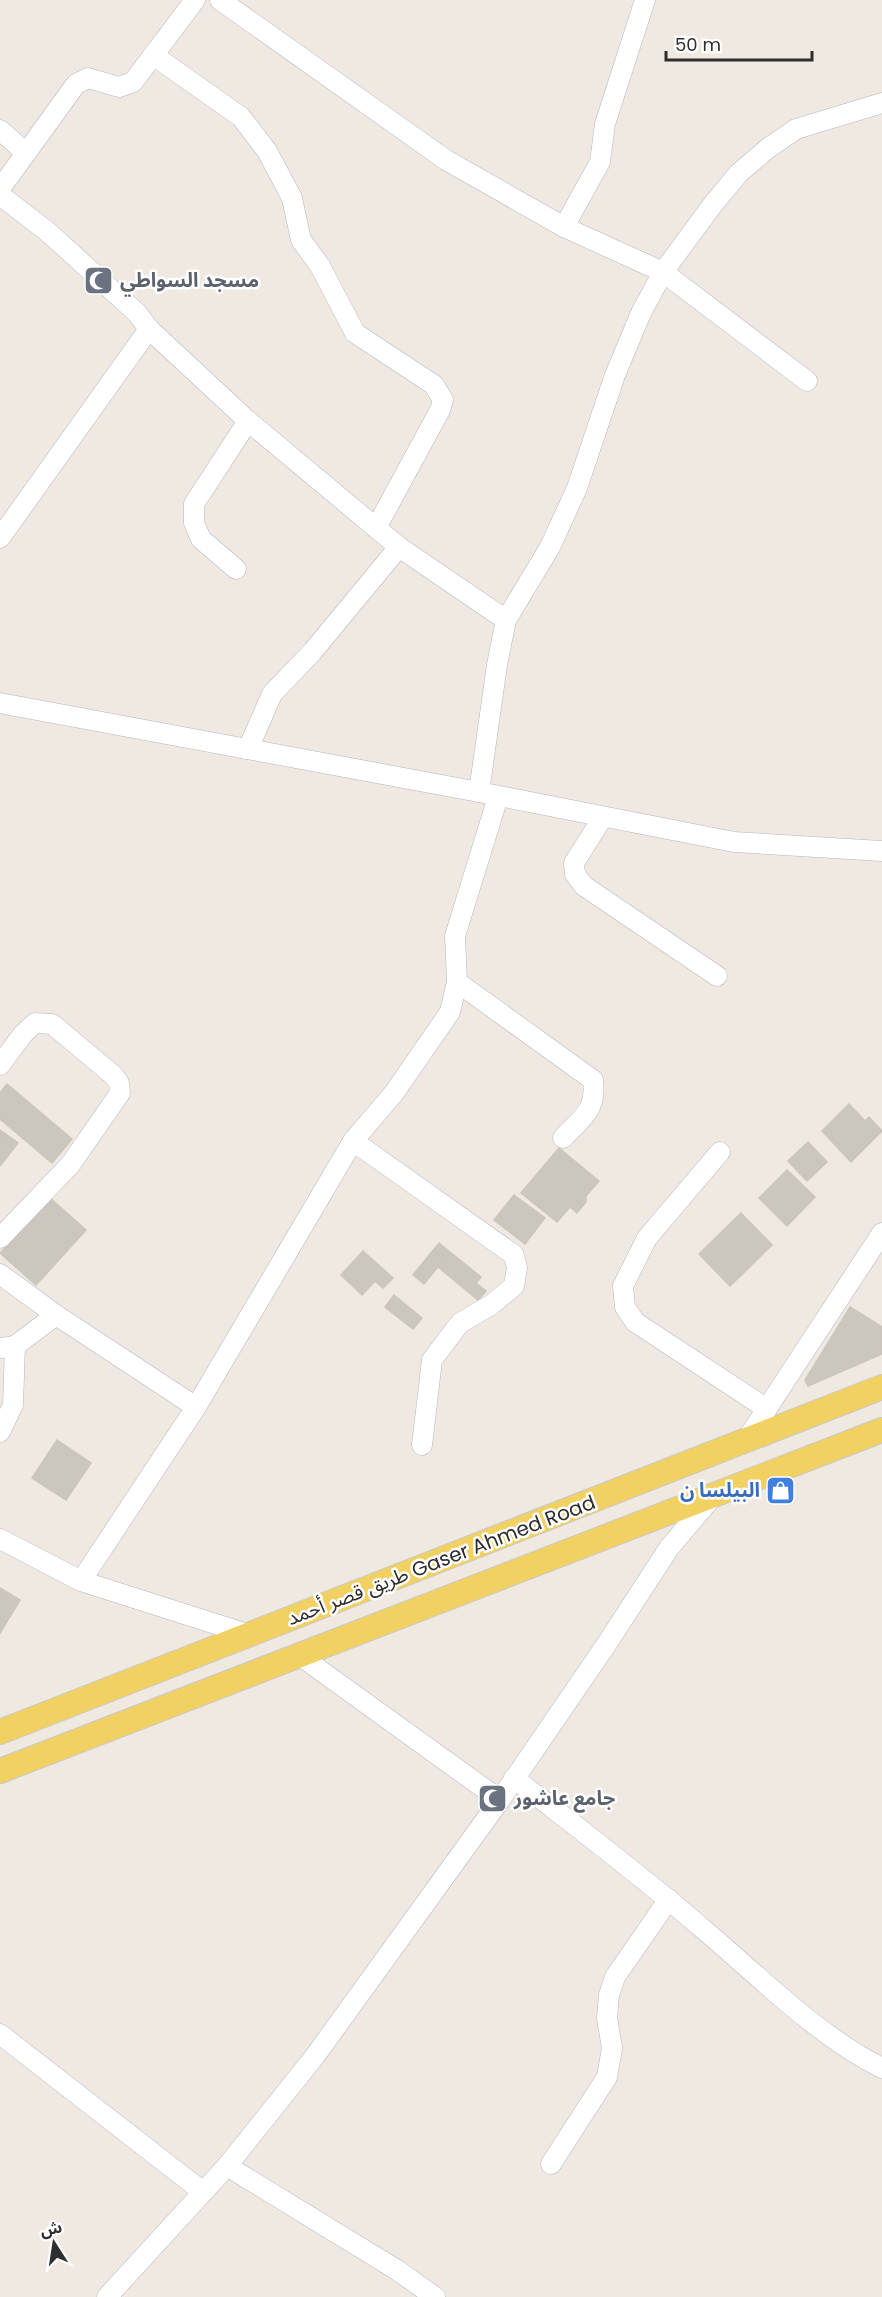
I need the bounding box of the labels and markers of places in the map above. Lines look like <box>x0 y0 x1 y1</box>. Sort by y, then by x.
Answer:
mosque icon: مسجد السواطي <box>83 264 115 296</box>
place label: مسجد السواطي <box>120 266 259 297</box>
shop icon: البيلسا ن <box>765 1474 797 1506</box>
place label: البيلسا ن <box>680 1476 760 1504</box>
mosque icon: جامع عاشور <box>477 1782 509 1814</box>
place label: جامع عاشور <box>513 1784 616 1813</box>

